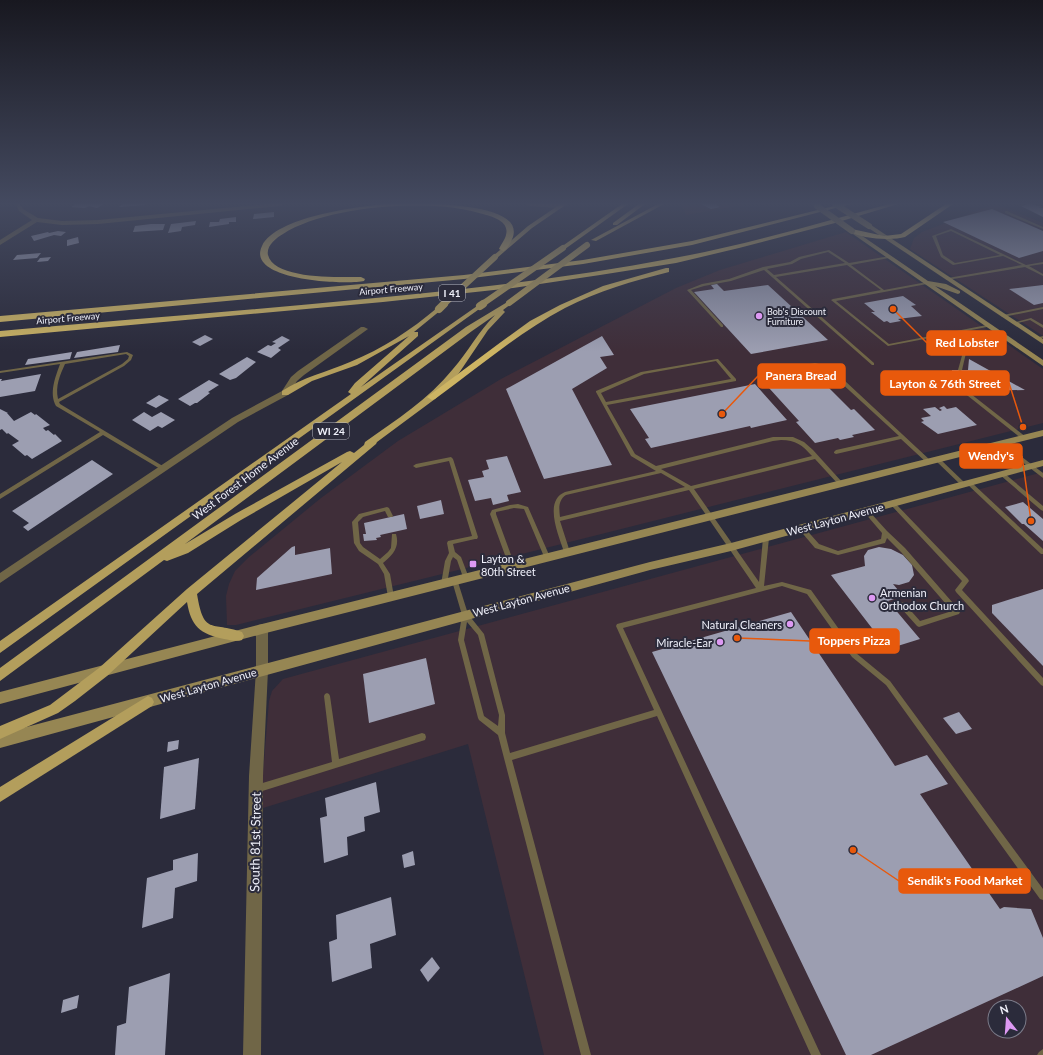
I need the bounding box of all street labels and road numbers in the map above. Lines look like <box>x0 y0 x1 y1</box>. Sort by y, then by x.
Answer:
street label: Airport Freeway <box>359 281 424 297</box>
road number: I 41 <box>439 285 465 301</box>
street label: Airport Freeway <box>36 310 101 326</box>
road number: WI 24 <box>313 423 349 439</box>
street label: West Forest Home Avenue <box>189 434 301 522</box>
street label: West Layton Avenue <box>785 500 885 538</box>
street label: West Layton Avenue <box>471 581 571 619</box>
street label: West Layton Avenue <box>158 665 258 705</box>
street label: South 81st Street <box>246 792 264 892</box>

